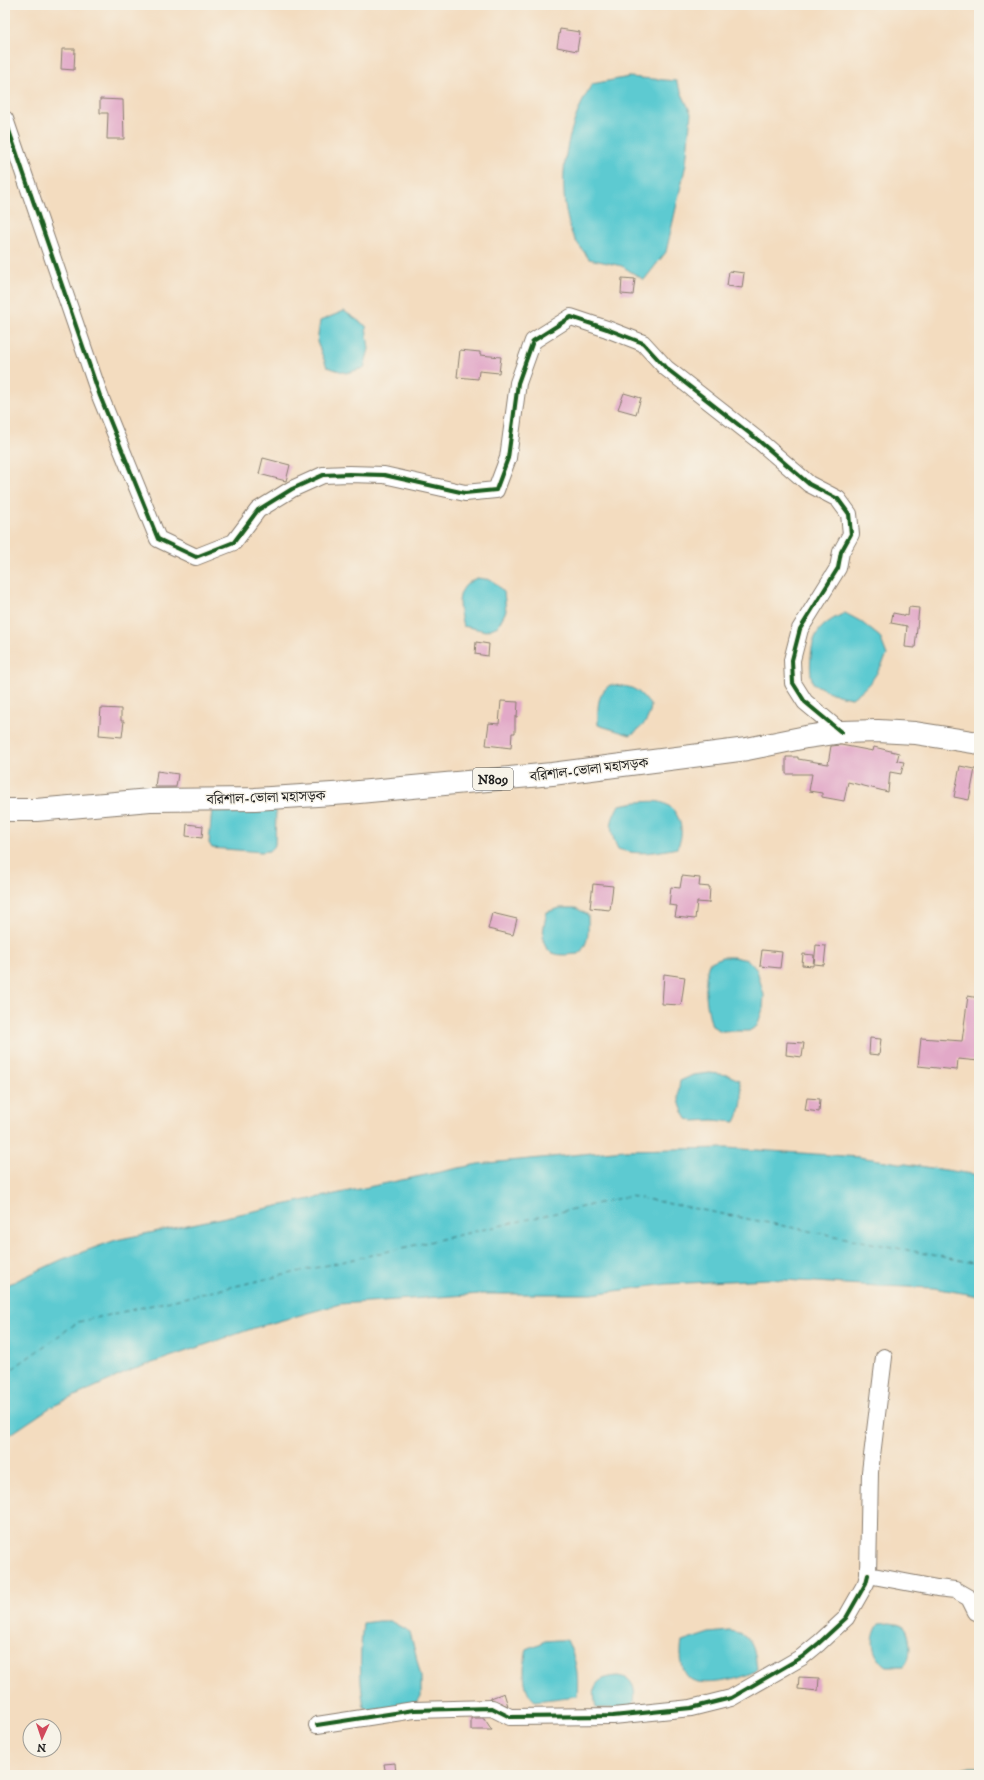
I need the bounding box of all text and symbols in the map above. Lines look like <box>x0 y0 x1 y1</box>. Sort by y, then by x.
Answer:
street label: বরিশাল-ভোলা মহাসড়ক <box>528 754 650 786</box>
road number: N809 <box>473 768 513 790</box>
street label: বরিশাল-ভোলা মহাসড়ক <box>205 787 327 809</box>
north arrow <box>22 1718 62 1758</box>
text: N <box>37 1740 46 1754</box>

